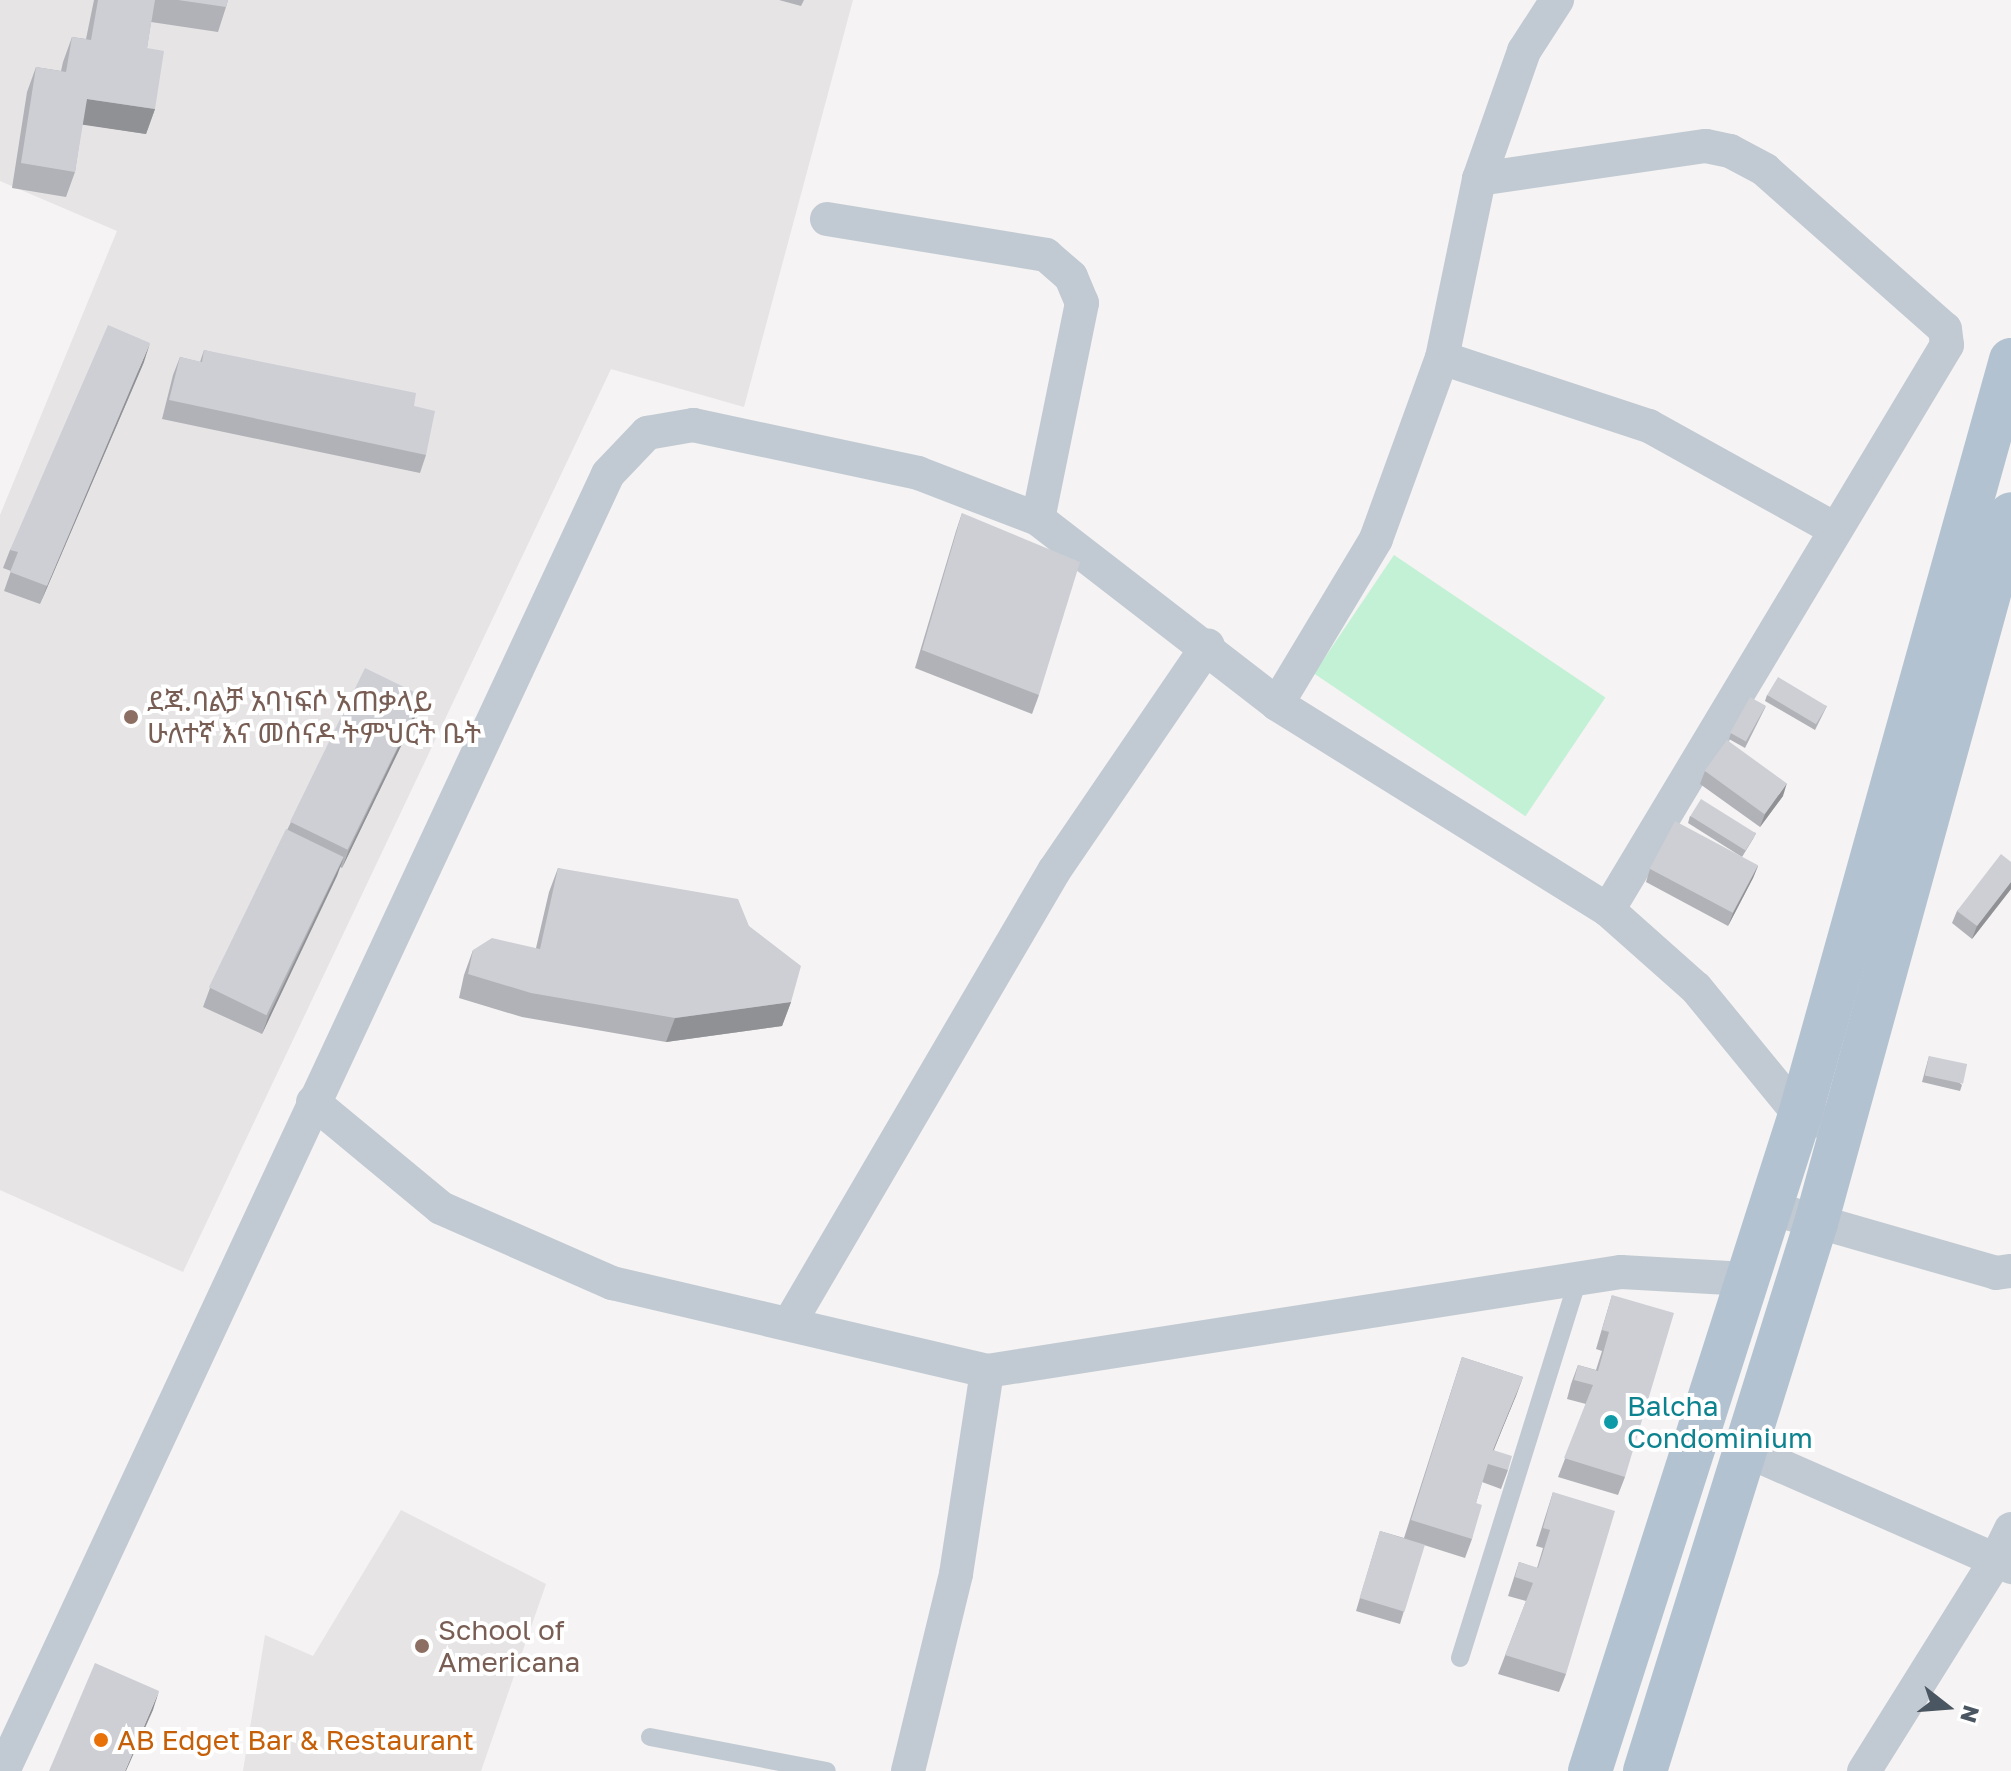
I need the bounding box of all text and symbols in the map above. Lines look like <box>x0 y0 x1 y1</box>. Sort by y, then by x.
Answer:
place label: ደጃ.ባልቻ አባነፍሶ አጠቃላይ ሁለተኛ እና መሰናዶ ትምህርት ቤት <box>147 684 481 750</box>
marker: ደጃ.ባልቻ አባነፍሶ አጠቃላይ ሁለተኛ እና መሰናዶ ትምህርት ቤት <box>122 708 140 726</box>
place label: Balcha Condominium <box>1627 1389 1813 1455</box>
marker: Balcha Condominium <box>1602 1413 1620 1431</box>
place label: School of Americana <box>438 1613 580 1679</box>
marker: School of Americana <box>413 1637 431 1655</box>
north arrow <box>1907 1667 1987 1747</box>
text: N <box>1955 1702 1986 1726</box>
place label: AB Edget Bar & Restaurant <box>117 1723 474 1757</box>
marker: AB Edget Bar & Restaurant <box>92 1731 110 1749</box>

